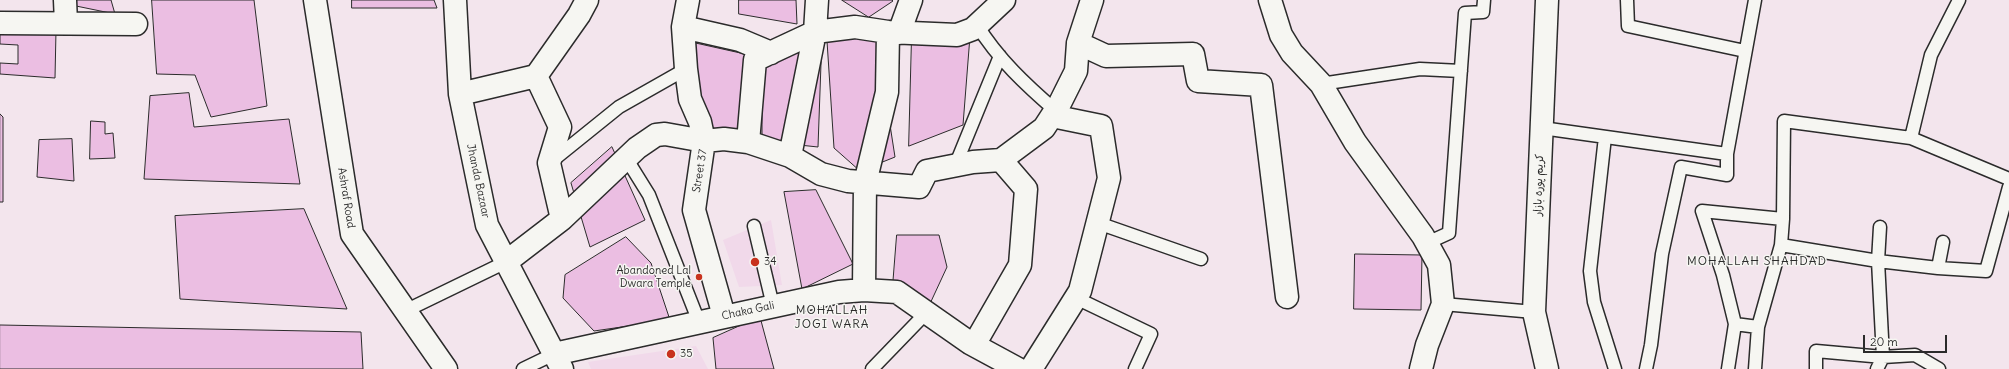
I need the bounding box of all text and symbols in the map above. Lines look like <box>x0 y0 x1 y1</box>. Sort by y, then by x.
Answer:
street label: Jhanda Bazaar <box>464 143 492 219</box>
street label: Street 37 <box>690 148 710 194</box>
street label: کریم پورہ بازار <box>1531 154 1547 216</box>
street label: Ashraf Road <box>335 167 357 229</box>
place label: 34 <box>764 255 777 269</box>
district label: MOHALLAH SHAHDAD <box>1687 255 1827 269</box>
marker: 34 <box>749 256 761 268</box>
place label: Abandoned Lal Dwara Temple <box>617 264 691 290</box>
marker: Abandoned Lal Dwara Temple <box>694 272 704 282</box>
street label: Chaka Gali <box>720 299 776 323</box>
district label: MOHALLAH JOGI WARA <box>795 304 869 332</box>
scale bar <box>1865 327 1949 353</box>
text: 20 m <box>1870 334 1898 349</box>
place label: 35 <box>680 347 693 361</box>
marker: 35 <box>665 348 677 360</box>

